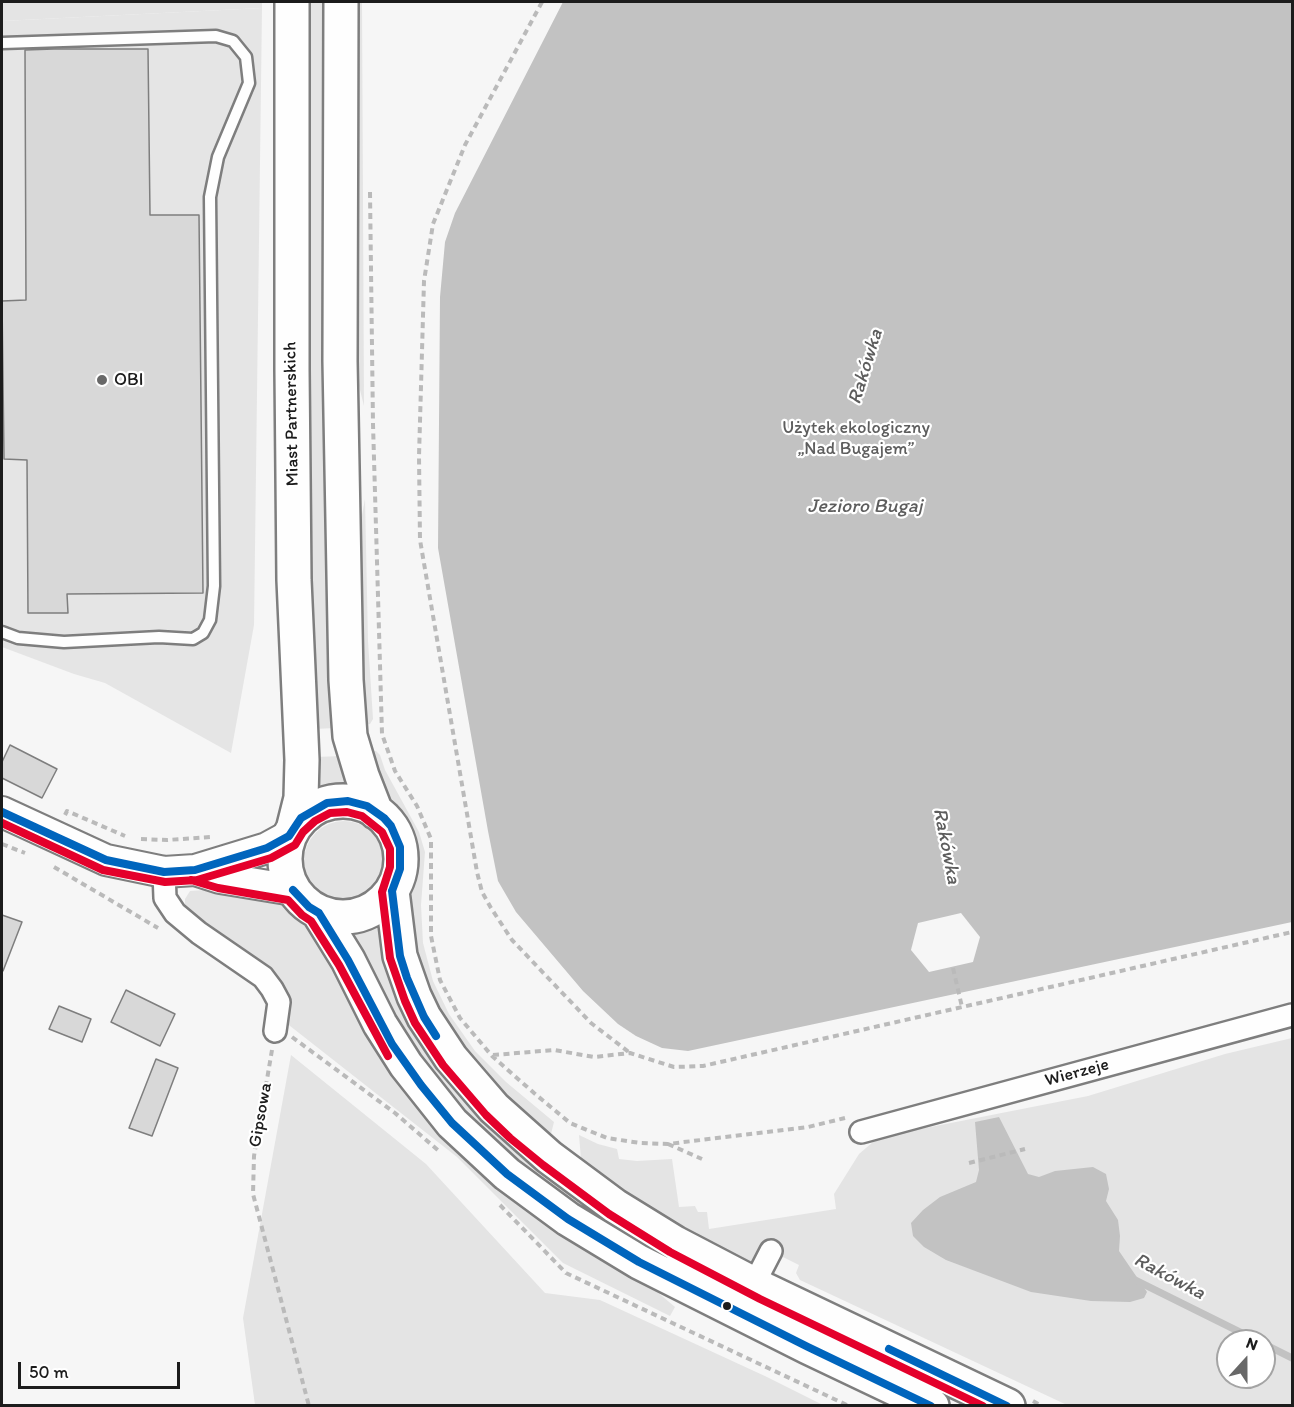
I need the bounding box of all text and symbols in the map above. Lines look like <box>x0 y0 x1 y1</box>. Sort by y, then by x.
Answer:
water label: Rakówka <box>843 327 889 407</box>
street label: Miast Partnerskich <box>280 341 304 487</box>
place label: OBI <box>114 369 143 391</box>
marker: OBI <box>95 373 109 387</box>
park label: Użytek ekologiczny „Nad Bugajem” <box>782 417 930 460</box>
water label: Jezioro Bugaj <box>807 495 923 519</box>
water label: Rakówka <box>927 806 965 886</box>
street label: Wierzeje <box>1043 1054 1111 1092</box>
street label: Gipsowa <box>245 1081 277 1149</box>
water label: Rakówka <box>1129 1248 1209 1306</box>
unlabelled marker <box>721 1300 733 1312</box>
north arrow <box>1216 1329 1276 1389</box>
text: N <box>1243 1333 1260 1354</box>
scale bar <box>21 1350 183 1388</box>
text: 50 m <box>29 1361 69 1383</box>

